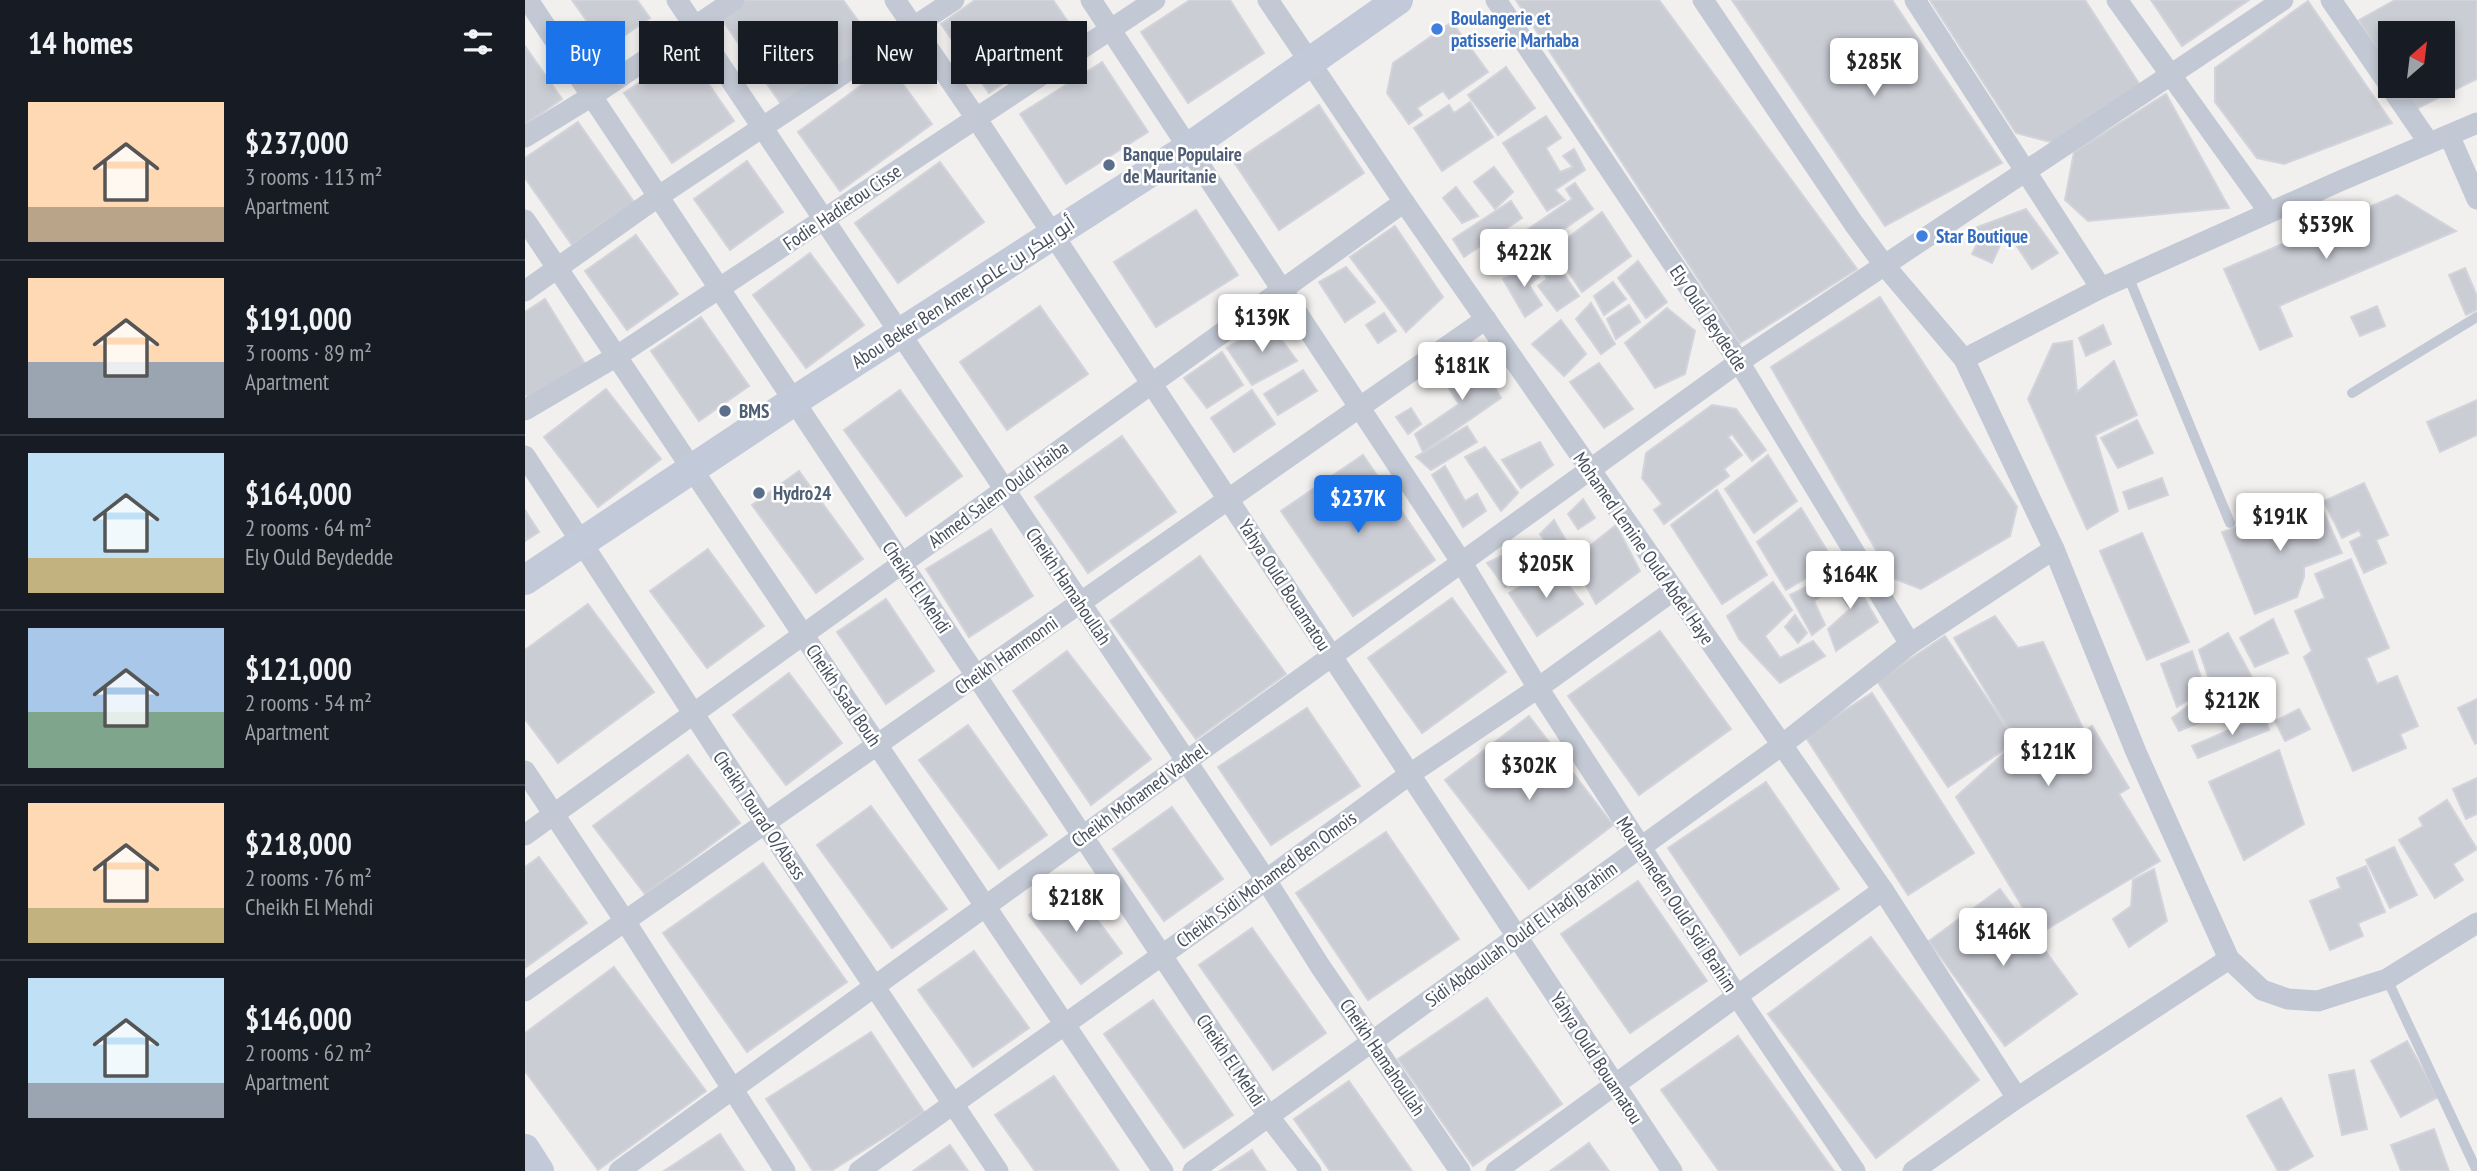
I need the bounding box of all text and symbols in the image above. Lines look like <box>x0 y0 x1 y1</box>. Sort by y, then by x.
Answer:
place label: Boulangerie et patisserie Marhaba <box>1451 6 1579 52</box>
chip: Buy <box>546 21 625 84</box>
chip: Rent <box>639 21 724 84</box>
chip: Filters <box>738 21 838 84</box>
chip: New <box>852 21 937 84</box>
chip: Apartment <box>951 21 1087 84</box>
marker: Boulangerie et patisserie Marhaba <box>1429 21 1445 37</box>
north arrow <box>2378 21 2455 98</box>
map controls <box>2378 21 2455 98</box>
text: 14 homes <box>28 23 133 62</box>
icon: filters <box>459 23 497 61</box>
pin: $285K <box>1825 38 1923 98</box>
text: $285K <box>1846 46 1902 75</box>
text: $237,000 <box>245 123 349 162</box>
icon: home <box>84 130 168 214</box>
place label: Banque Populaire de Mauritanie <box>1123 142 1242 188</box>
marker: Banque Populaire de Mauritanie <box>1101 157 1117 173</box>
street label: Fodie Hadietou Cisse <box>778 159 906 255</box>
text: 3 rooms · 113 m² <box>245 162 382 191</box>
text: Apartment <box>245 191 329 220</box>
pin: $539K <box>2277 202 2375 261</box>
text: $539K <box>2298 209 2354 238</box>
street label: Abou Beker Ben Amer أبو بيكر بن عامر <box>847 211 1079 373</box>
place label: Star Boutique <box>1936 224 2028 248</box>
marker: Star Boutique <box>1914 228 1930 244</box>
pin: $422K <box>1475 230 1573 289</box>
text: $422K <box>1496 237 1552 266</box>
street label: Ely Ould Beydedde <box>1665 260 1753 376</box>
pin: $139K <box>1213 294 1311 354</box>
text: $191,000 <box>245 299 352 338</box>
text: $139K <box>1234 302 1290 331</box>
icon: home <box>84 306 168 390</box>
text: 3 rooms · 89 m² <box>245 338 372 367</box>
pin: $181K <box>1413 342 1511 402</box>
text: $181K <box>1434 350 1490 379</box>
text: Apartment <box>245 367 329 396</box>
place label: BMS <box>739 399 769 423</box>
marker: BMS <box>717 403 733 419</box>
street label: Ahmed Salem Ould Haiba <box>923 435 1073 553</box>
street label: Mohamed Lemine Ould Abdel Haye <box>1568 447 1720 649</box>
text: $164,000 <box>245 474 352 513</box>
pin: $237K <box>1309 476 1407 535</box>
icon: home <box>84 481 168 565</box>
place label: Hydro24 <box>773 481 831 505</box>
text: $237K <box>1330 483 1386 512</box>
marker: Hydro24 <box>751 485 767 501</box>
pin: $191K <box>2231 494 2329 553</box>
text: $191K <box>2252 501 2308 530</box>
text: 2 rooms · 64 m² <box>245 513 372 542</box>
street label: Yahya Ould Bouamatou <box>1234 515 1336 655</box>
street label: Cheikh Hamahoullah <box>1021 523 1117 649</box>
street label: Cheikh El Mehdi <box>877 536 957 638</box>
pin: $205K <box>1497 540 1595 600</box>
text: Ely Ould Beydedde <box>245 542 393 571</box>
text: $205K <box>1518 548 1574 577</box>
pin: $164K <box>1801 552 1899 611</box>
text: $164K <box>1822 559 1878 588</box>
street label: Cheikh Hammonni <box>950 611 1062 699</box>
street label: Cheikh Saad Bouh <box>801 639 887 751</box>
text: $121,000 <box>245 649 352 688</box>
icon: home <box>84 656 168 740</box>
pin: $212K <box>2183 678 2281 737</box>
text: $212K <box>2204 685 2260 714</box>
text: 2 rooms · 54 m² <box>245 688 372 717</box>
text: Apartment <box>245 717 329 746</box>
pin: $121K <box>1999 728 2097 788</box>
text: $121K <box>2020 736 2076 765</box>
street label: Cheikh Mohamed Vadhel <box>1067 737 1212 852</box>
pin: $302K <box>1480 742 1578 802</box>
street label: Cheikh Tourad O/Abass <box>708 746 812 884</box>
text: $302K <box>1501 750 1557 779</box>
street label: Cheikh Sidi Mohamed Ben Omois <box>1171 806 1361 952</box>
street label: Mouhameden Ould Sidi Brahim <box>1611 812 1743 996</box>
text: $218,000 <box>245 824 352 863</box>
icon: home <box>84 831 168 915</box>
street label: Sidi Abdoullah Ould El Hadj Brahim <box>1420 856 1622 1012</box>
text: 2 rooms · 76 m² <box>245 863 372 892</box>
pin: $218K <box>1027 874 1125 934</box>
text: $218K <box>1048 882 1104 911</box>
text: Cheikh El Mehdi <box>245 892 373 921</box>
pin: $146K <box>1954 908 2052 968</box>
text: $146K <box>1975 916 2031 945</box>
street label: Yahya Ould Bouamatou <box>1546 988 1648 1128</box>
street label: Cheikh Hamahoullah <box>1335 994 1431 1120</box>
text: $146,000 <box>245 999 352 1038</box>
icon: home <box>84 1006 168 1090</box>
street label: Cheikh El Mehdi <box>1191 1009 1271 1111</box>
text: 2 rooms · 62 m² <box>245 1038 372 1067</box>
text: Apartment <box>245 1067 329 1096</box>

